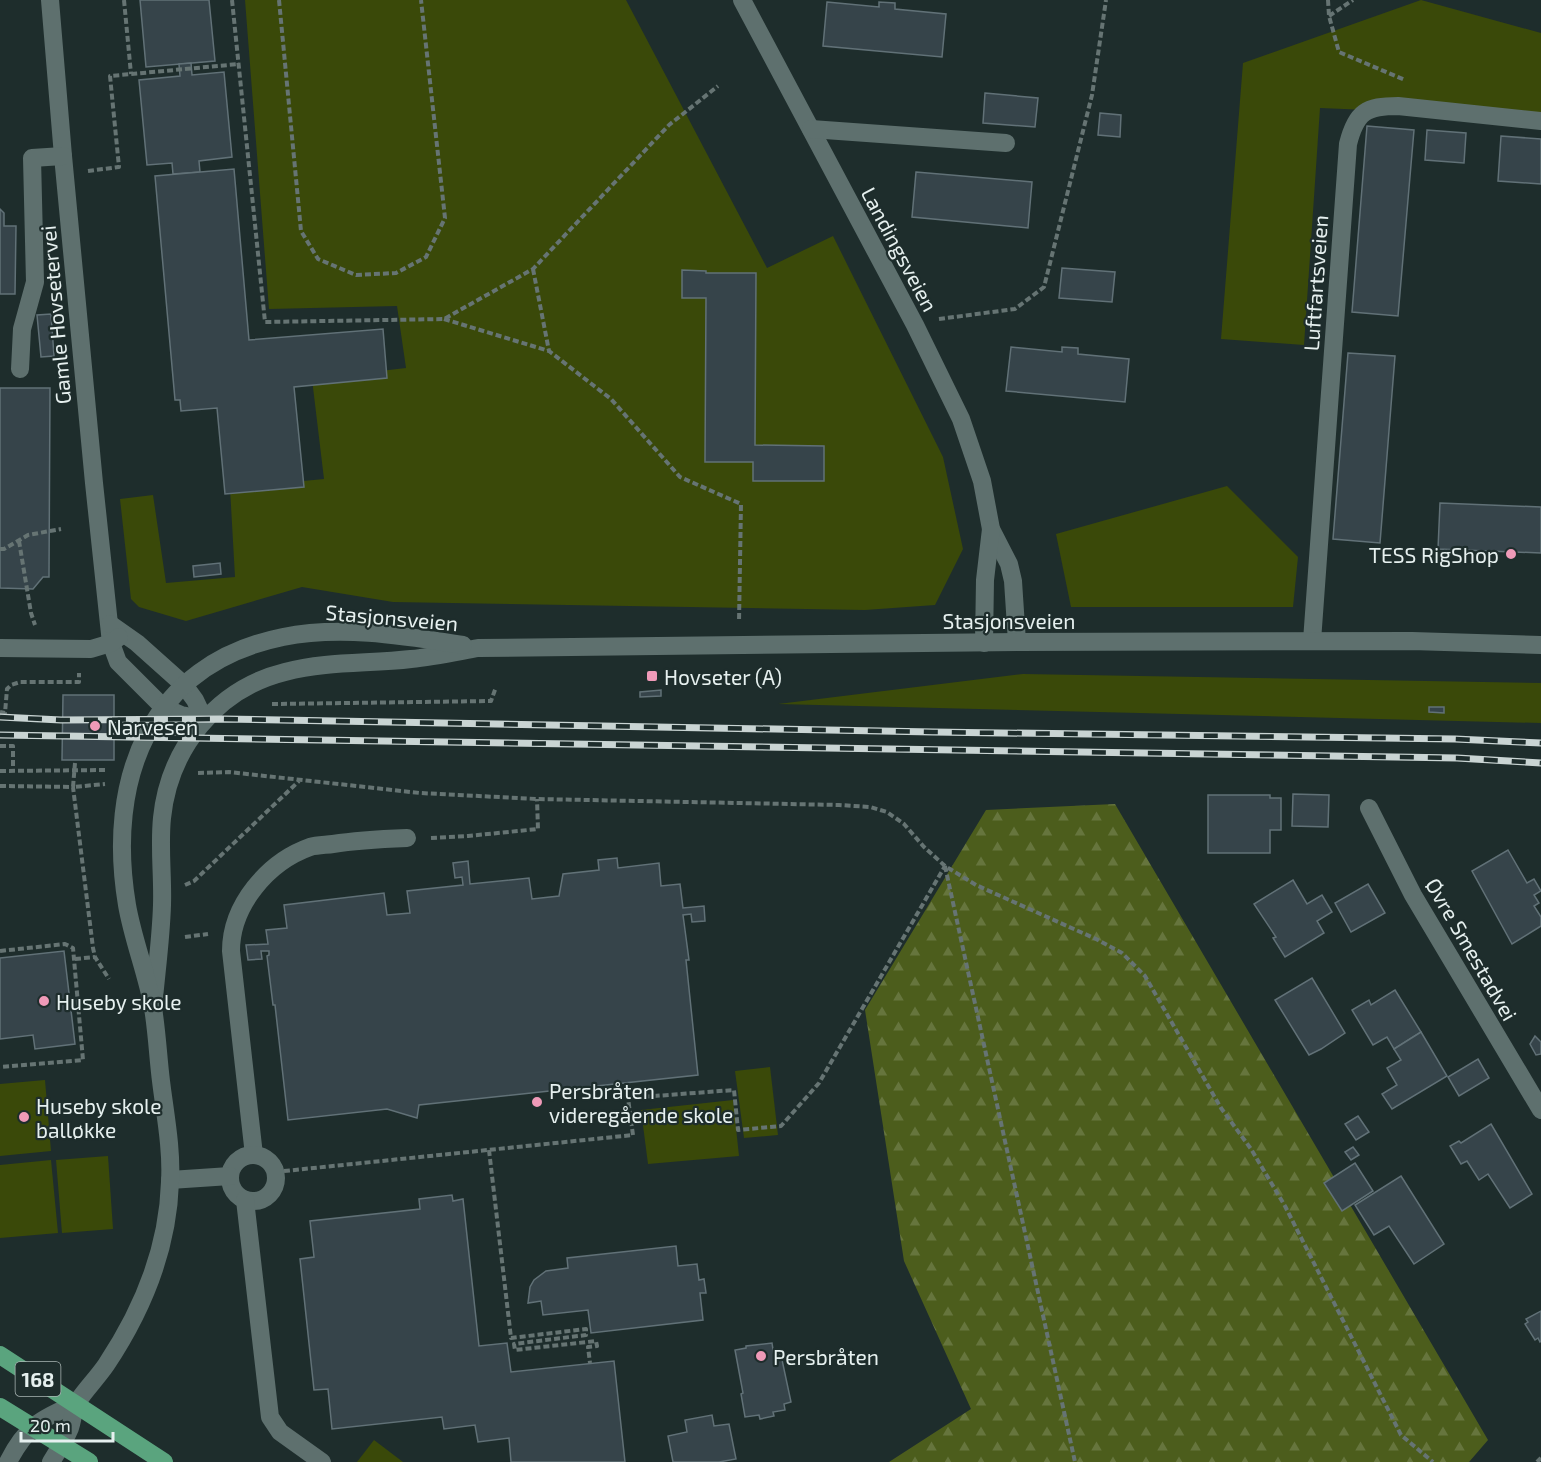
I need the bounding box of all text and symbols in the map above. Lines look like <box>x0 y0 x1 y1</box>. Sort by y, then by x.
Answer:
street label: Landingsveien <box>857 183 943 315</box>
street label: Luftfartsveien <box>1298 214 1332 352</box>
street label: Gamle Hovsetervei <box>35 225 75 405</box>
place label: TESS RigShop <box>1369 542 1499 567</box>
marker: TESS RigShop <box>1504 547 1518 561</box>
street label: Stasjonsveien <box>325 599 459 636</box>
street label: Stasjonsveien <box>943 608 1075 634</box>
place label: Hovseter (A) <box>664 664 782 689</box>
marker: Hovseter (A) <box>645 669 659 683</box>
place label: Narvesen <box>107 714 198 739</box>
marker: Narvesen <box>88 719 102 733</box>
street label: Øvre Smestadvei <box>1421 873 1523 1025</box>
place label: Huseby skole <box>56 989 182 1014</box>
marker: Huseby skole <box>37 994 51 1008</box>
place label: Persbråten videregående skole <box>549 1078 733 1127</box>
place label: Huseby skole balløkke <box>36 1093 162 1142</box>
marker: Persbråten videregående skole <box>530 1095 544 1109</box>
marker: Huseby skole balløkke <box>17 1110 31 1124</box>
place label: Persbråten <box>773 1344 879 1369</box>
marker: Persbråten <box>754 1349 768 1363</box>
road number: 168 <box>15 1362 60 1396</box>
scale bar <box>21 1405 112 1443</box>
text: 20 m <box>30 1414 71 1436</box>

